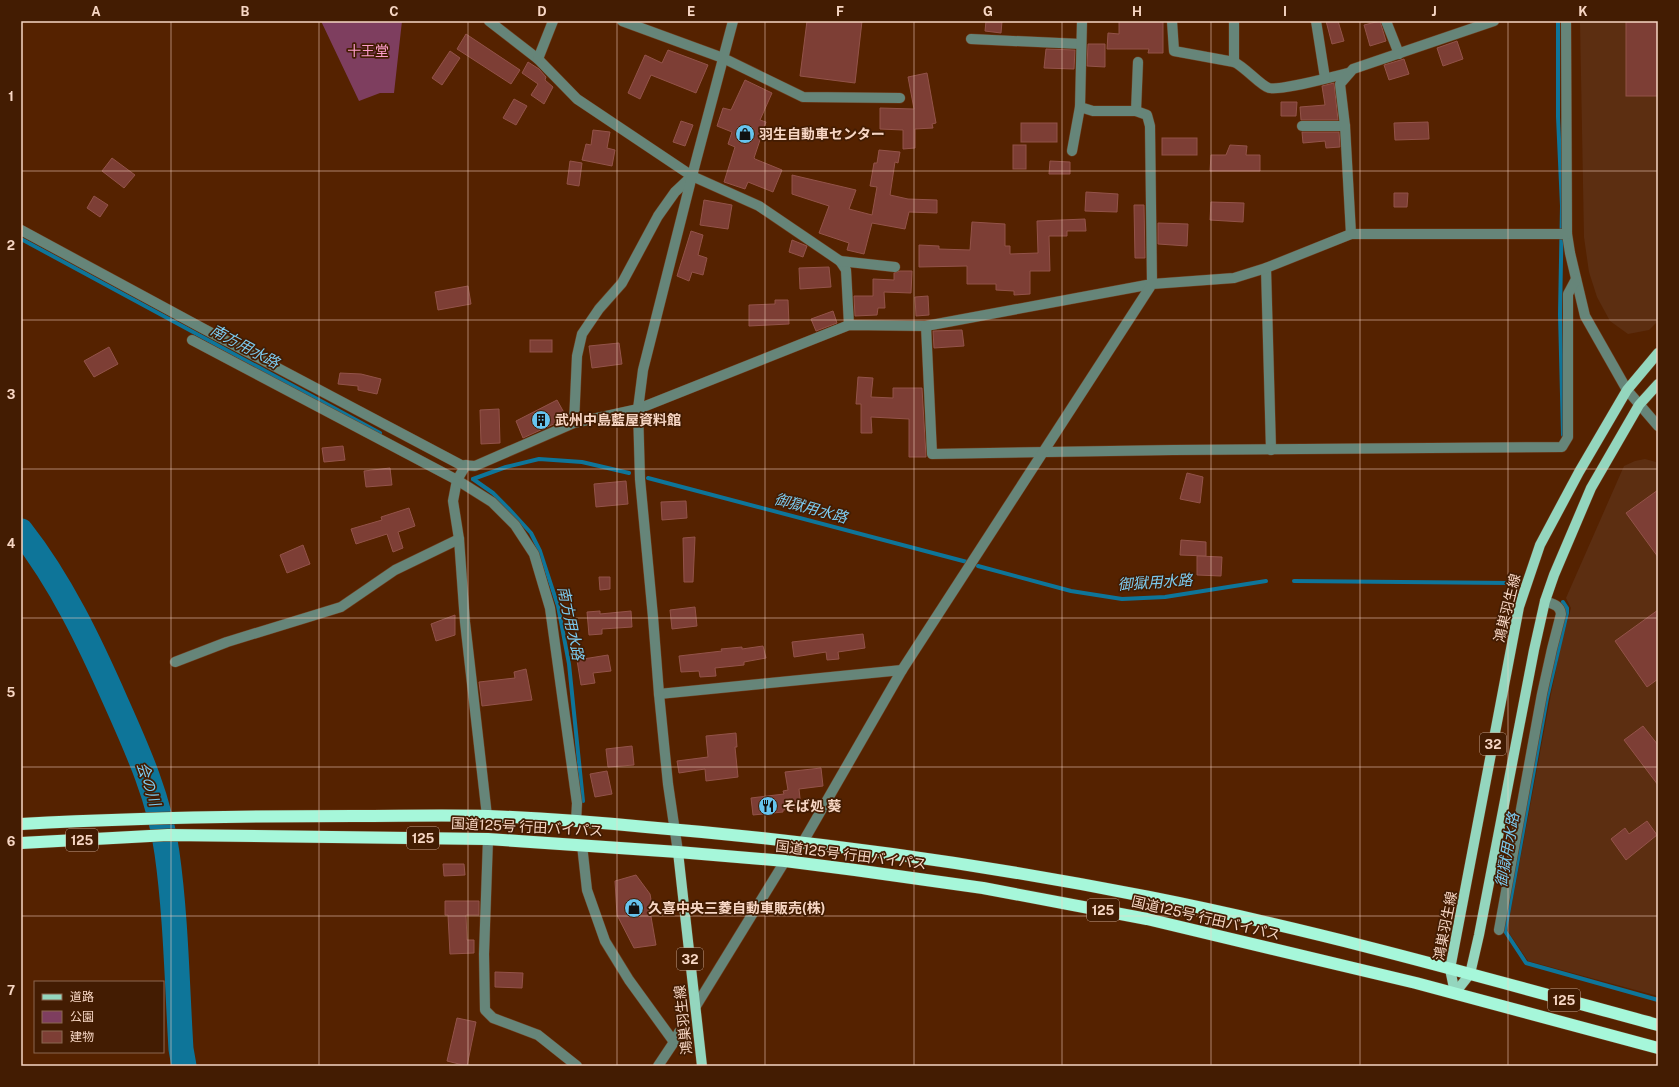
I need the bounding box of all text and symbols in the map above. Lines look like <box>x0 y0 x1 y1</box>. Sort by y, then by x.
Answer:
text: A <box>91 4 101 19</box>
text: B <box>241 4 250 19</box>
text: C <box>389 4 399 19</box>
text: D <box>537 4 547 19</box>
text: E <box>687 4 695 19</box>
text: F <box>836 4 844 19</box>
text: G <box>983 4 993 19</box>
text: H <box>1132 4 1142 19</box>
text: I <box>1283 4 1287 19</box>
text: J <box>1431 4 1437 19</box>
text: K <box>1578 4 1588 19</box>
park label: 十王堂 <box>347 43 389 59</box>
text: 1 <box>8 89 14 104</box>
shop icon: 羽生自動車センター <box>734 123 756 145</box>
place label: 羽生自動車センター <box>759 126 885 142</box>
text: 2 <box>7 238 15 253</box>
water label: 南方用水路 <box>208 321 284 372</box>
text: 3 <box>7 387 16 402</box>
building icon: 武州中島藍屋資料館 <box>530 409 552 431</box>
place label: 武州中島藍屋資料館 <box>555 412 681 428</box>
water label: 御獄用水路 <box>773 490 851 526</box>
text: 4 <box>7 536 16 551</box>
water label: 御獄用水路 <box>1117 571 1195 593</box>
street label: 鴻巣羽生線 <box>1491 572 1523 644</box>
water label: 南方用水路 <box>555 585 588 663</box>
text: 5 <box>7 685 16 700</box>
road number: 32 <box>1480 733 1506 755</box>
water label: 会の川 <box>134 760 165 810</box>
restaurant icon: そば処 葵 <box>757 795 779 817</box>
place label: そば処 葵 <box>782 798 841 814</box>
water label: 御獄用水路 <box>1492 810 1522 888</box>
street label: 国道125号 行田バイパス <box>451 815 603 839</box>
road number: 125 <box>407 827 439 849</box>
road number: 125 <box>66 829 98 851</box>
text: 6 <box>7 834 16 849</box>
street label: 国道125号 行田バイパス <box>775 838 927 872</box>
street label: 鴻巣羽生線 <box>1430 890 1460 962</box>
street label: 国道125号 行田バイパス <box>1130 893 1282 943</box>
shop icon: 久喜中央三菱自動車販売(株) <box>623 897 645 919</box>
road number: 125 <box>1087 899 1119 921</box>
place label: 久喜中央三菱自動車販売(株) <box>648 900 825 916</box>
road number: 32 <box>677 948 703 970</box>
legend <box>34 981 164 1053</box>
text: 7 <box>7 983 15 998</box>
street label: 鴻巣羽生線 <box>671 984 695 1056</box>
road number: 125 <box>1548 989 1580 1011</box>
text: 道路 <box>70 990 94 1004</box>
text: 公園 <box>70 1010 94 1024</box>
text: 建物 <box>70 1030 94 1044</box>

